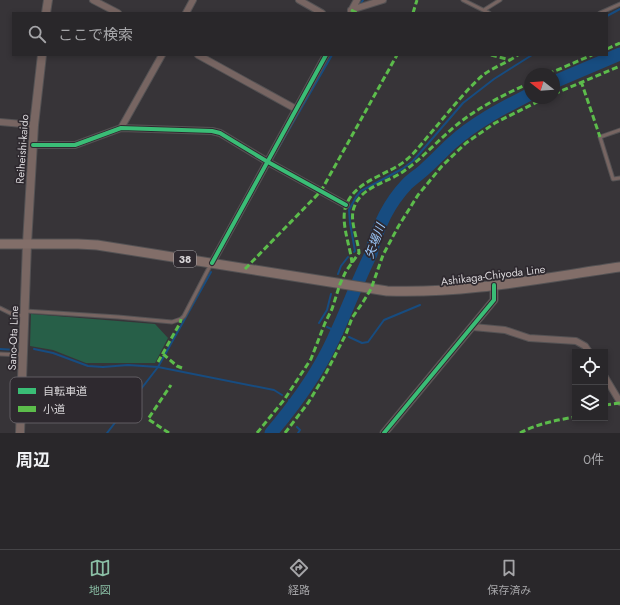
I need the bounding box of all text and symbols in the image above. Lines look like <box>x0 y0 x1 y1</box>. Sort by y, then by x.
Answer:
search box <box>12 12 608 56</box>
icon: search <box>26 23 48 45</box>
text: ここで検索 <box>58 24 133 46</box>
north arrow <box>524 68 560 104</box>
street label: Reiheishi-kaido <box>12 114 32 184</box>
water label: 矢場川 <box>360 219 390 261</box>
road number: 38 <box>174 251 196 267</box>
street label: Ashikaga-Chiyoda Line <box>440 261 547 289</box>
street label: Sano-Ota Line <box>4 305 22 371</box>
map controls <box>572 349 608 421</box>
button: locate <box>572 349 608 385</box>
legend <box>10 377 142 423</box>
text: 自転車道 <box>43 383 87 399</box>
button: layers <box>572 385 608 421</box>
text: 小道 <box>43 401 65 417</box>
text: 周辺 <box>16 448 50 472</box>
text: 0件 <box>583 450 604 469</box>
tab: 地図 <box>89 557 111 598</box>
tab: 経路 <box>288 557 310 598</box>
tab: 保存済み <box>487 557 531 598</box>

